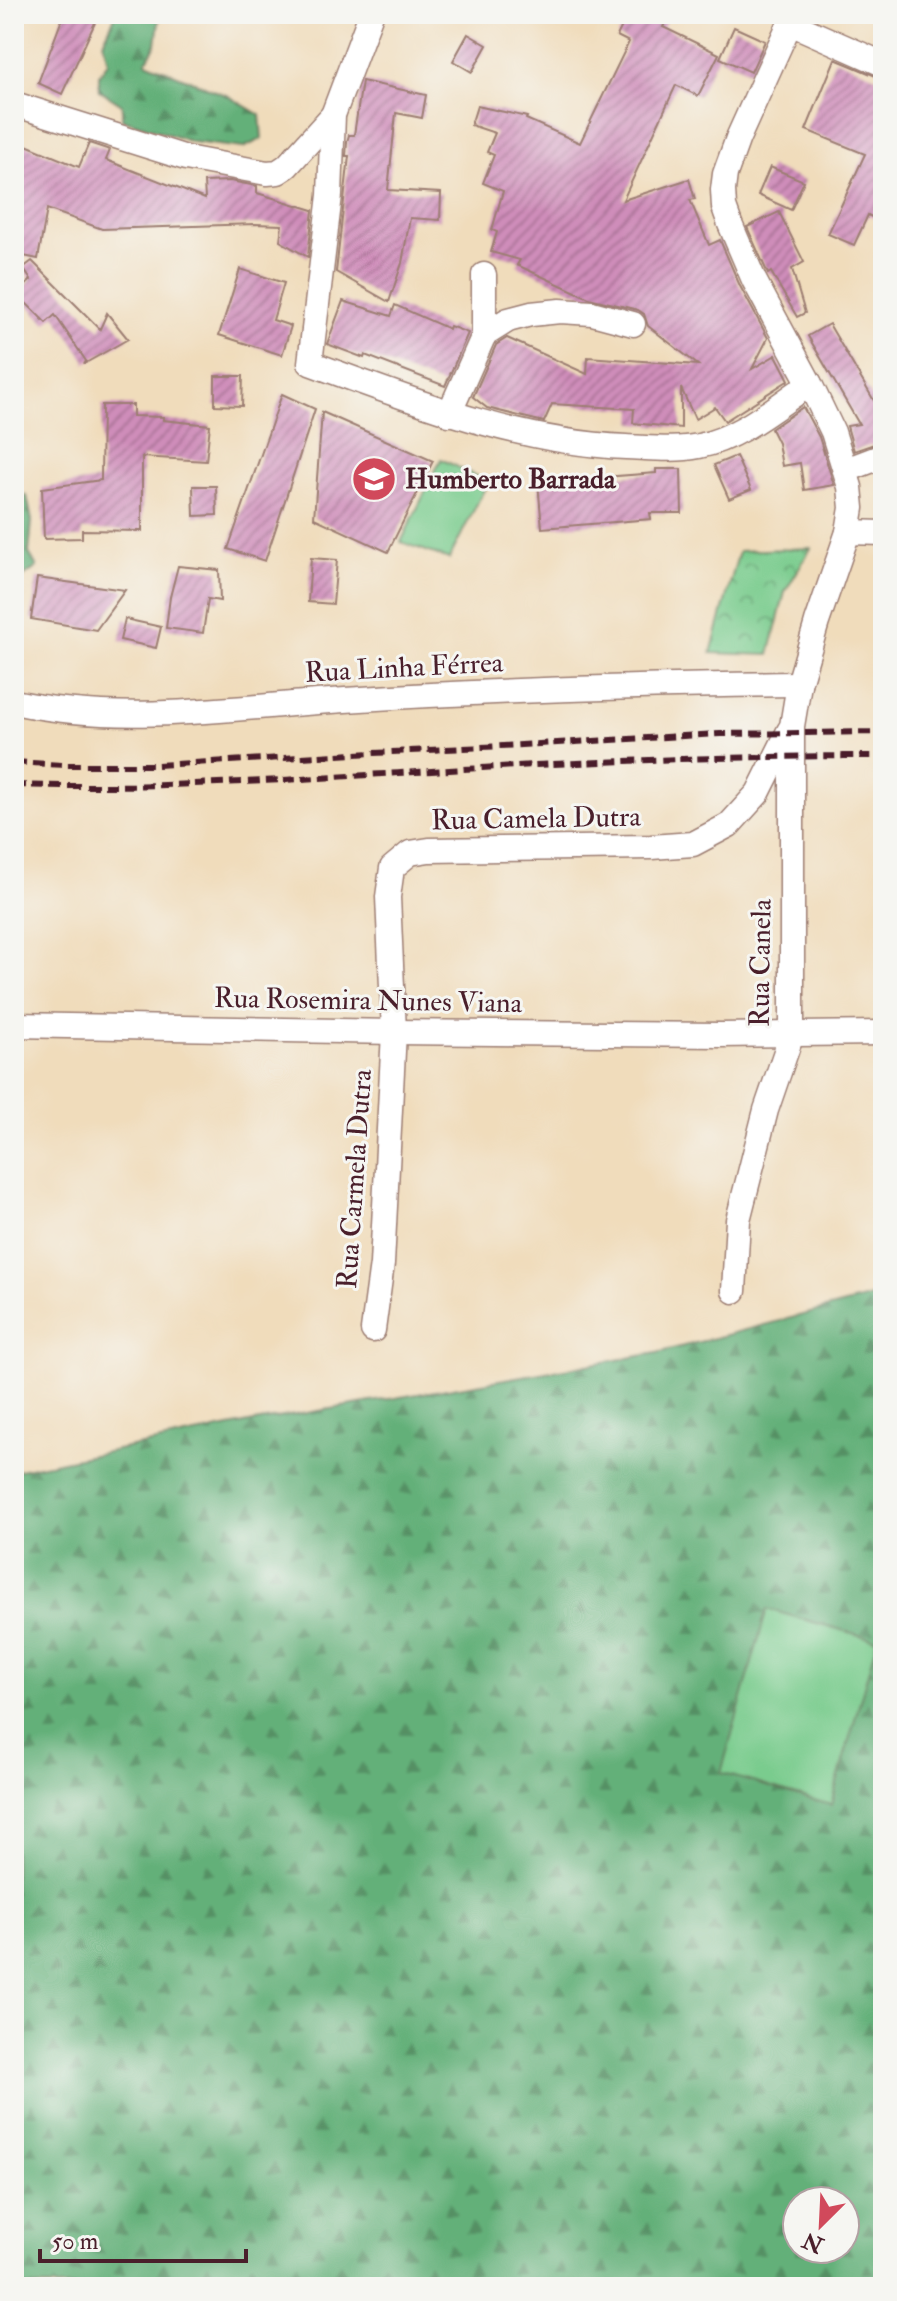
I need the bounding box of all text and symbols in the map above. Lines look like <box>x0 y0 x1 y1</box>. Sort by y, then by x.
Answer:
school or university icon: Humberto Barrada <box>350 455 398 503</box>
place label: Humberto Barrada <box>405 462 617 497</box>
street label: Rua Linha Férrea <box>304 645 505 691</box>
street label: Rua Camela Dutra <box>431 800 642 838</box>
street label: Rua Canela <box>742 898 780 1027</box>
street label: Rua Rosemira Nunes Viana <box>214 981 523 1021</box>
street label: Rua Carmela Dutra <box>330 1068 380 1290</box>
north arrow <box>781 2185 861 2265</box>
scale bar <box>40 2213 246 2263</box>
text: N <box>798 2225 829 2260</box>
text: 50 m <box>52 2226 99 2257</box>

